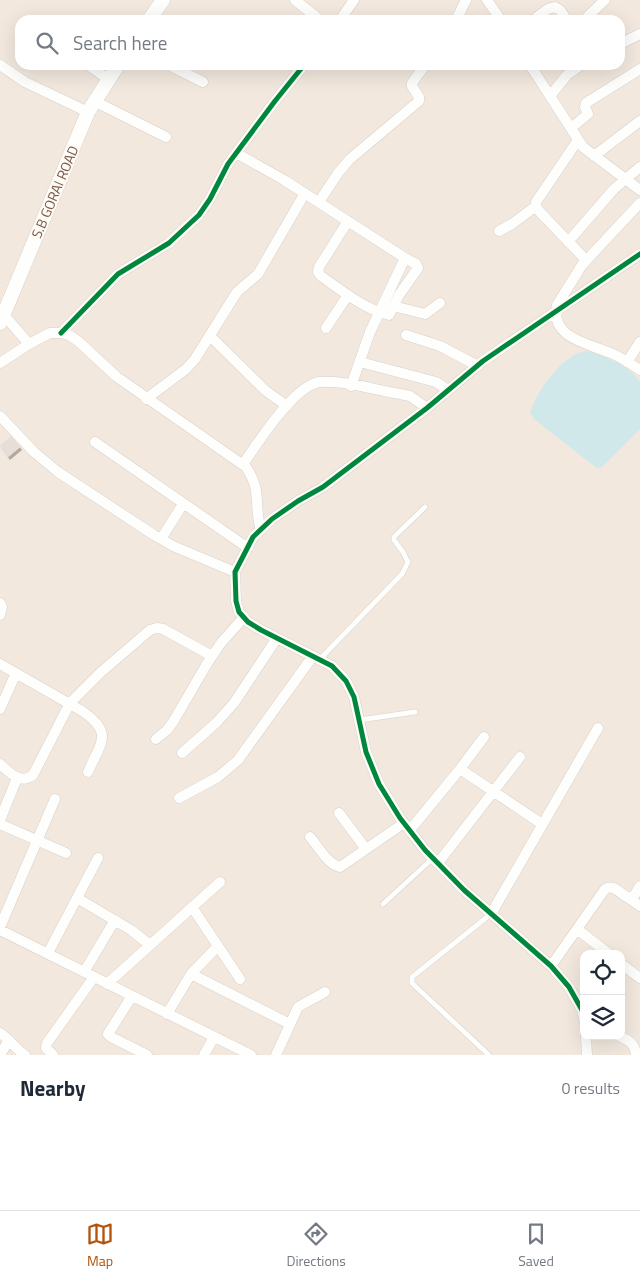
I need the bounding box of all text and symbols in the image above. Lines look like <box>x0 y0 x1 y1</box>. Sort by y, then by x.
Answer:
search box <box>15 15 625 70</box>
text: Search here <box>73 28 167 57</box>
icon: search <box>33 29 61 57</box>
street label: S.B GORAI ROAD <box>26 142 83 241</box>
map controls <box>580 950 625 1040</box>
button: locate <box>580 950 625 995</box>
button: layers <box>580 995 625 1040</box>
text: Nearby <box>20 1072 85 1104</box>
text: 0 results <box>561 1076 620 1100</box>
tab: Map <box>86 1220 114 1271</box>
tab: Directions <box>286 1220 346 1271</box>
tab: Saved <box>518 1220 554 1271</box>

